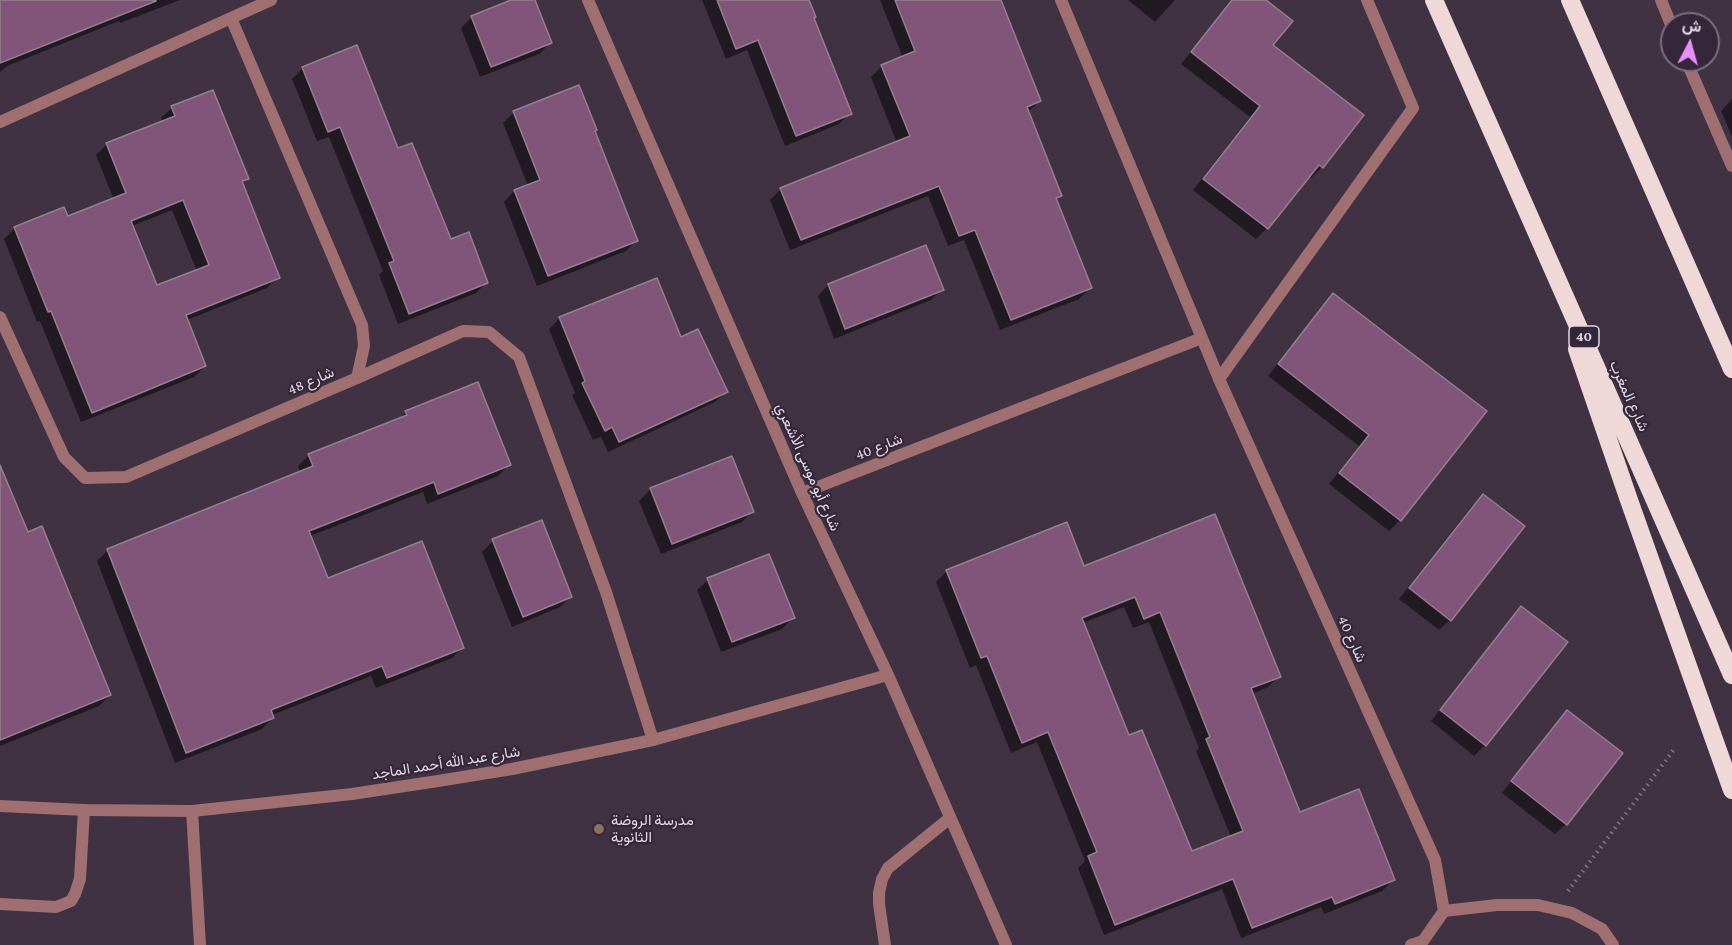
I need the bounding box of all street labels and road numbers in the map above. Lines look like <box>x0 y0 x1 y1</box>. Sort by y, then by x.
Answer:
road number: 40 <box>1569 326 1599 348</box>
street label: شارع المغرب <box>1605 358 1653 434</box>
street label: شارع 48 <box>285 363 337 399</box>
street label: شارع أبو موسى الأشعري <box>772 400 844 534</box>
street label: شارع 40 <box>853 430 905 464</box>
street label: شارع 40 <box>1334 613 1370 665</box>
street label: شارع عبد الله أحمد الماجد <box>371 742 521 784</box>

